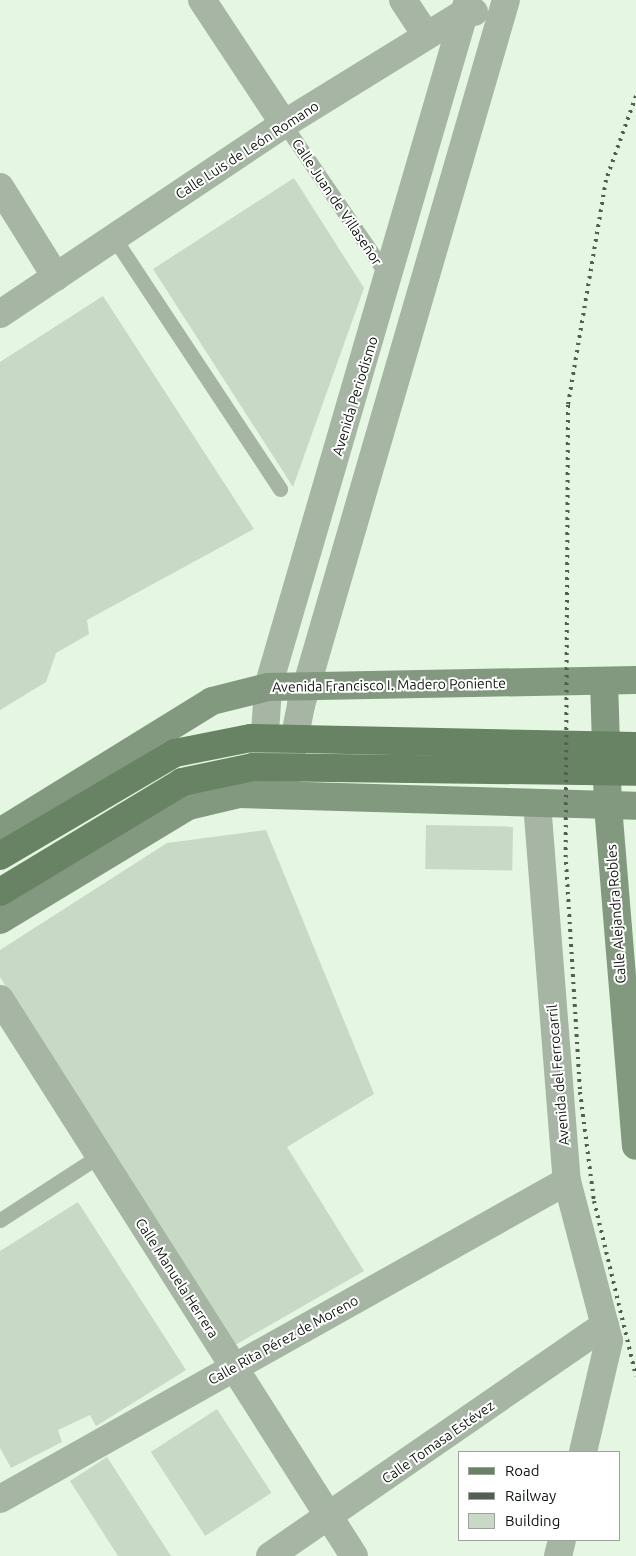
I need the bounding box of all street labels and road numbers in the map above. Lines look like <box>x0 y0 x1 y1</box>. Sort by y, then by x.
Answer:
street label: Calle Luis de León Romano <box>172 97 322 203</box>
street label: Calle Juan de Villaseñor <box>288 136 386 268</box>
street label: Avenida Periodismo <box>329 334 381 458</box>
street label: Avenida Francisco I. Madero Poniente <box>272 675 506 695</box>
street label: Calle Alejandra Robles <box>603 844 629 984</box>
street label: Avenida del Ferrocarril <box>543 1004 573 1146</box>
street label: Calle Manuela Herrera <box>132 1215 222 1341</box>
street label: Calle Rita Pérez de Moreno <box>205 1292 361 1388</box>
street label: Calle Tomasa Estévez <box>379 1397 497 1487</box>

